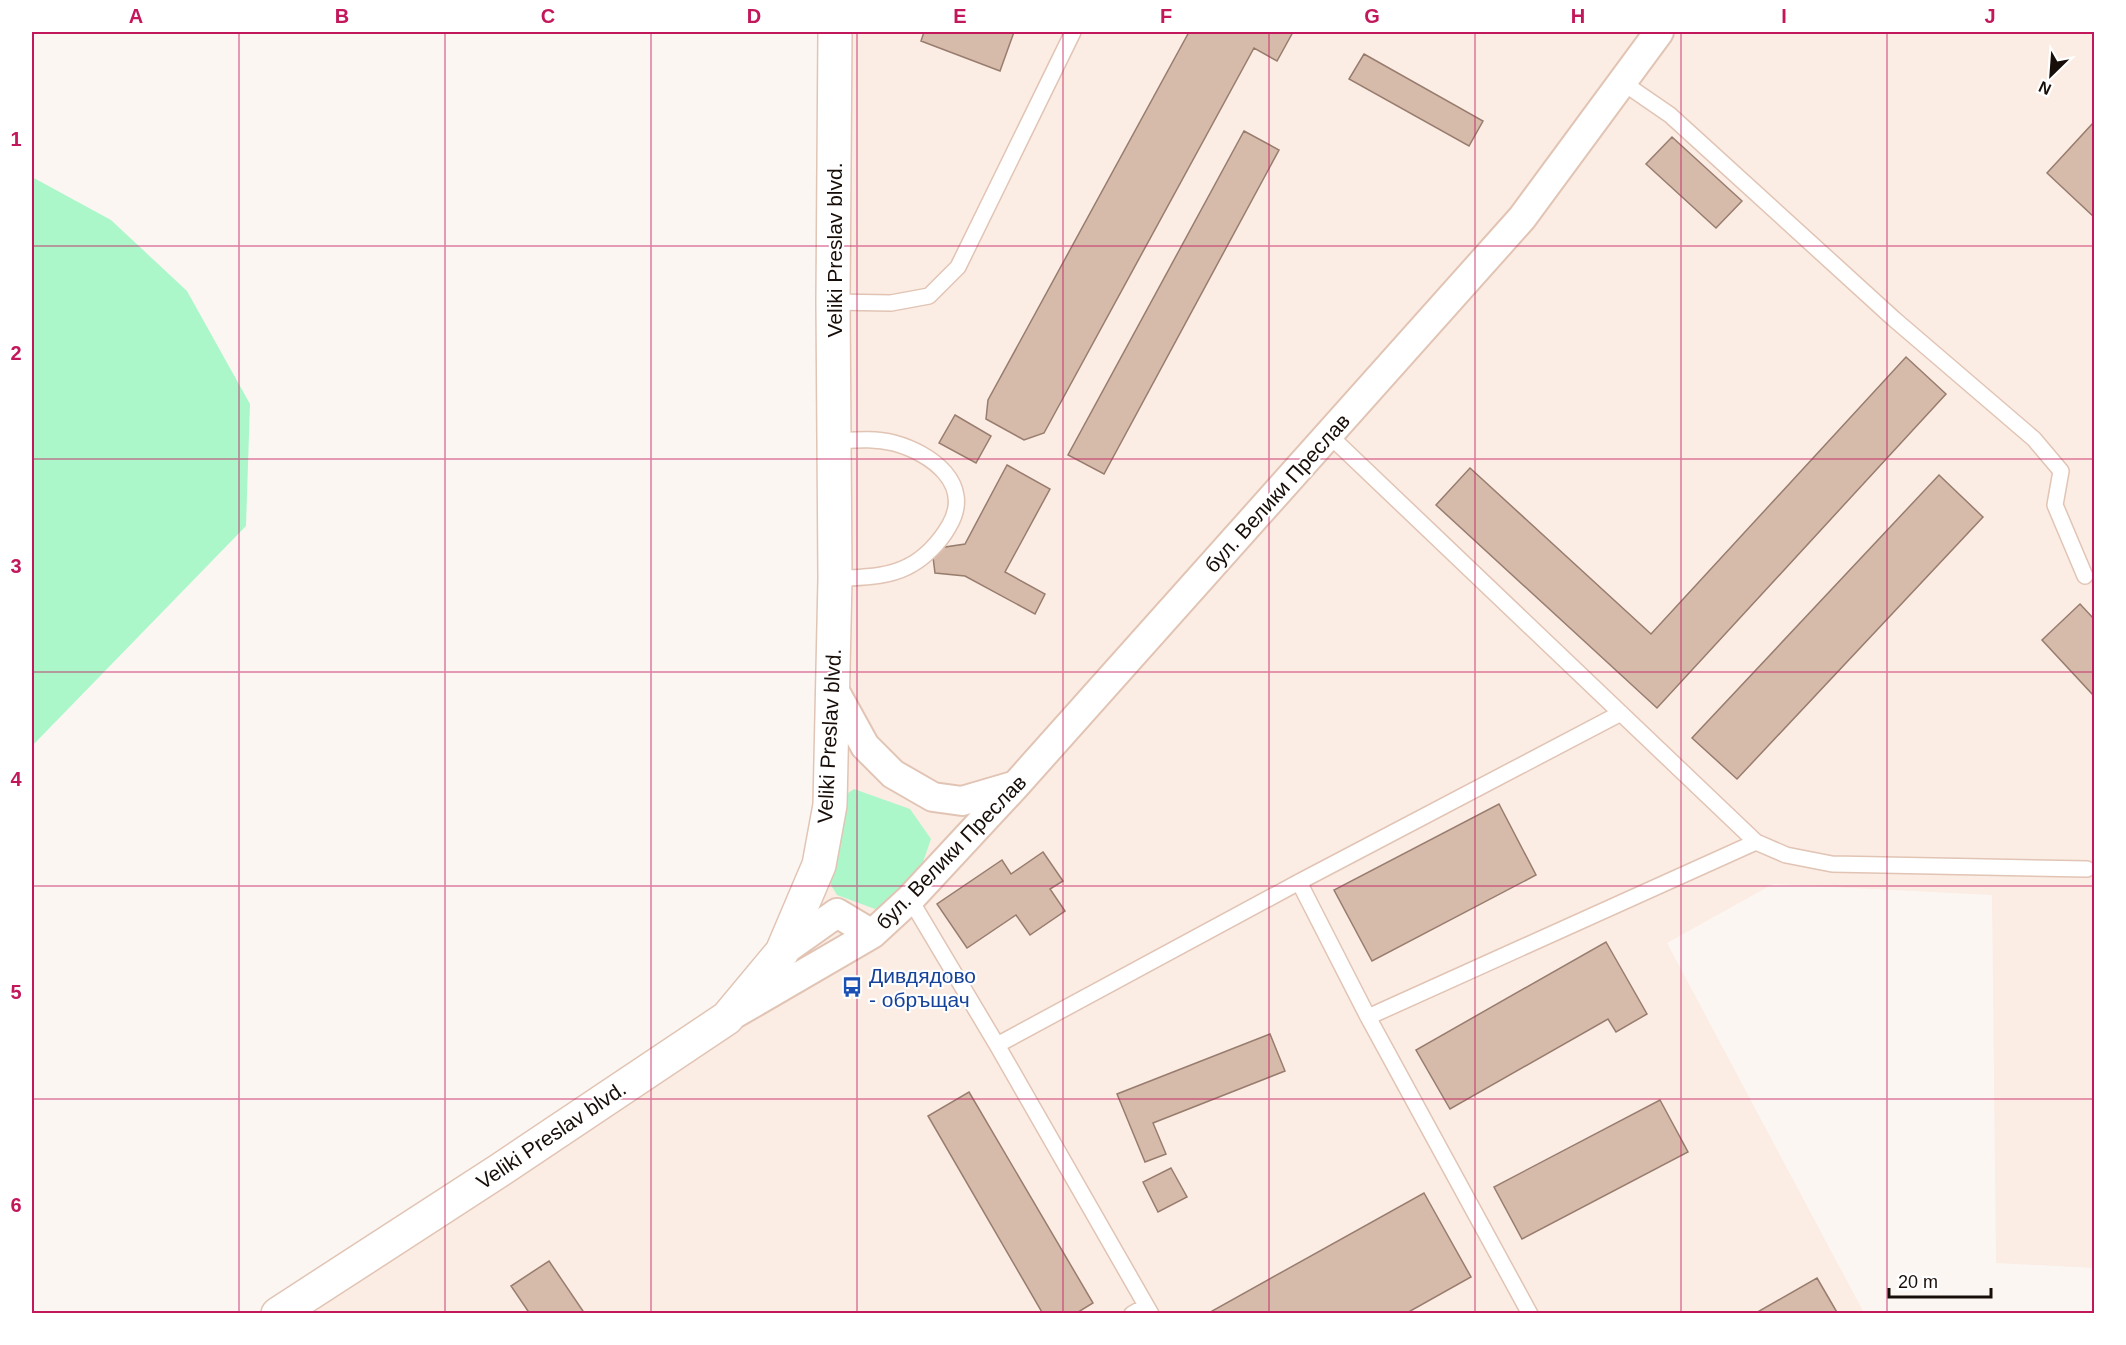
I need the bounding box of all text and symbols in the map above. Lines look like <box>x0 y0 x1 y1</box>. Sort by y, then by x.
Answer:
text: A <box>129 5 143 27</box>
text: B <box>335 5 349 27</box>
text: C <box>541 5 555 27</box>
text: D <box>747 5 761 27</box>
text: E <box>953 5 967 27</box>
text: F <box>1160 5 1172 27</box>
text: G <box>1364 5 1380 27</box>
text: H <box>1571 5 1585 27</box>
text: I <box>1781 5 1787 27</box>
text: J <box>1984 5 1996 27</box>
north arrow <box>2021 45 2081 105</box>
text: N <box>2036 78 2054 98</box>
text: 1 <box>10 128 22 150</box>
street label: Veliki Preslav blvd. <box>823 162 846 338</box>
text: 2 <box>10 342 22 364</box>
street label: бул. Велики Преслав <box>1200 409 1354 577</box>
text: 3 <box>10 555 22 577</box>
street label: Veliki Preslav blvd. <box>813 648 845 824</box>
text: 4 <box>10 768 22 790</box>
street label: бул. Велики Преслав <box>871 770 1031 934</box>
place label: Дивдядово - обръщач <box>869 964 976 1011</box>
bus stop icon: Дивдядово - обръщач <box>840 975 864 999</box>
text: 5 <box>10 981 22 1003</box>
street label: Veliki Preslav blvd. <box>472 1077 630 1193</box>
text: 6 <box>10 1194 22 1216</box>
scale bar <box>1889 1261 1991 1299</box>
text: 20 m <box>1898 1272 1938 1292</box>

